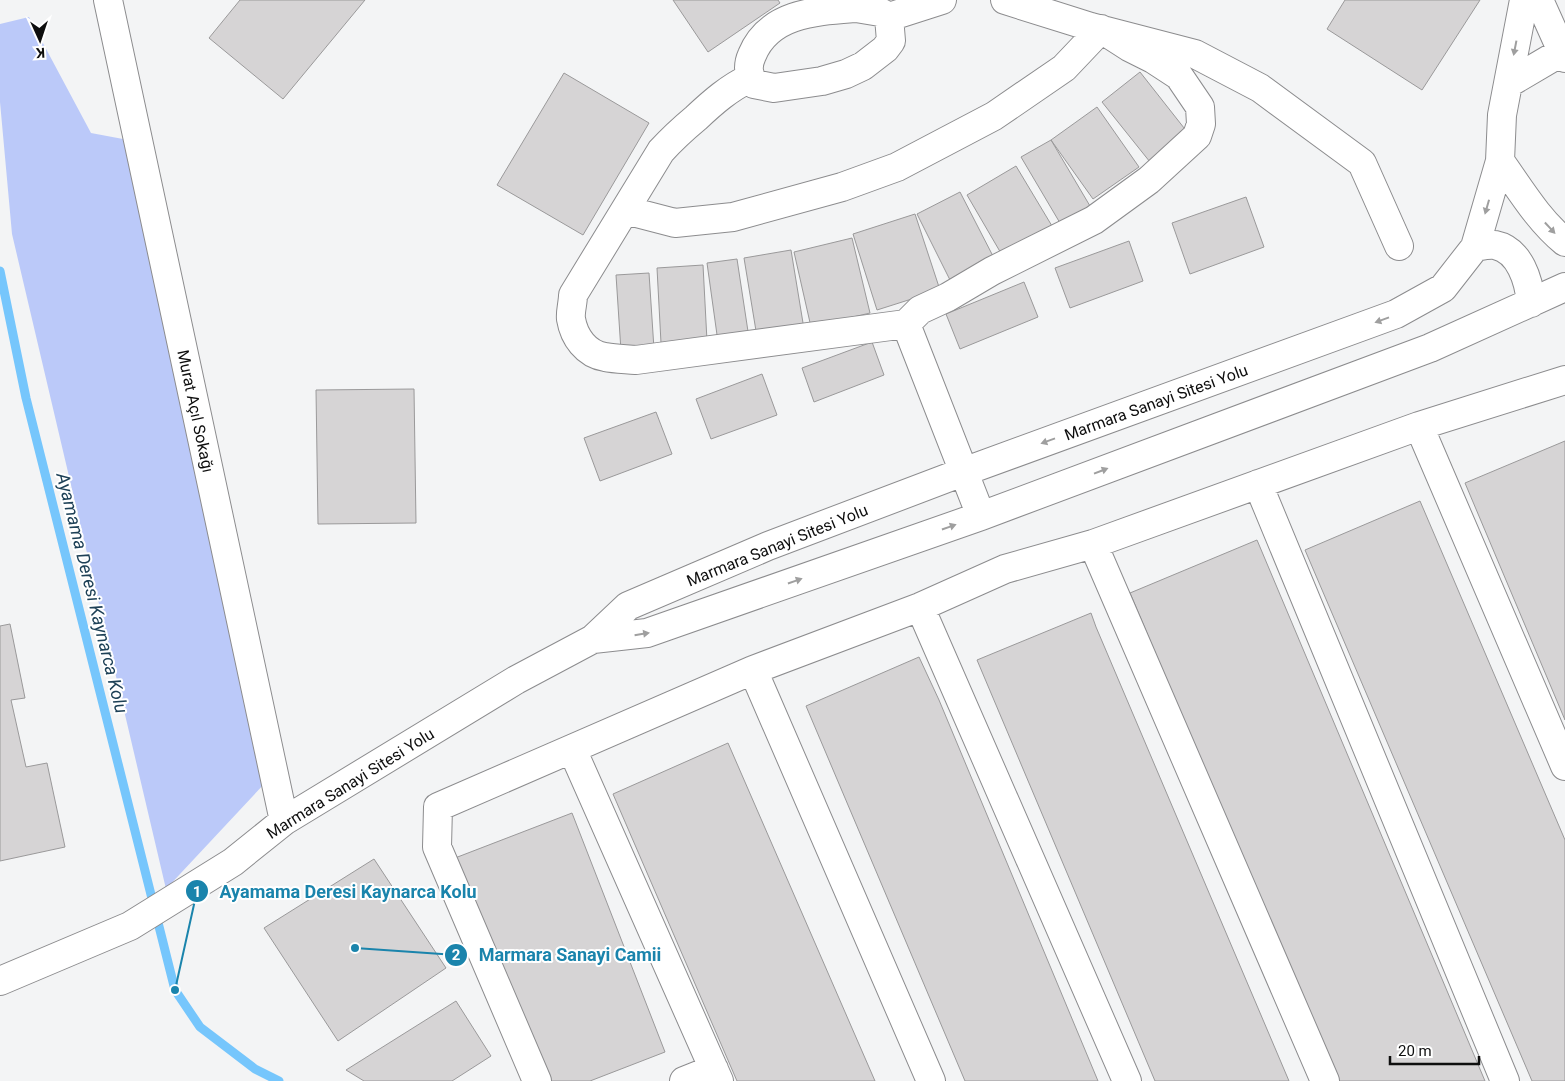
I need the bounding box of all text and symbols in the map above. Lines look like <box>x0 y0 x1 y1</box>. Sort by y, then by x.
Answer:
north arrow <box>15 15 65 65</box>
one-way arrow <box>1511 40 1519 56</box>
text: K <box>36 45 46 61</box>
one-way arrow <box>1482 200 1490 215</box>
one-way arrow <box>1544 222 1556 234</box>
one-way arrow <box>1374 316 1389 324</box>
street label: Murat Açıl Sokağı <box>173 348 218 474</box>
street label: Marmara Sanayi Sitesi Yolu <box>1062 360 1250 445</box>
one-way arrow <box>1040 437 1055 445</box>
one-way arrow <box>1094 467 1109 475</box>
water label: Ayamama Deresi Kaynarca Kolu <box>52 469 133 716</box>
street label: Marmara Sanayi Sitesi Yolu <box>684 500 871 591</box>
one-way arrow <box>941 523 956 530</box>
one-way arrow <box>788 577 803 584</box>
one-way arrow <box>634 629 650 637</box>
street label: Marmara Sanayi Sitesi Yolu <box>263 724 437 843</box>
callout: Ayamama Deresi Kaynarca Kolu <box>184 875 486 908</box>
text: Ayamama Deresi Kaynarca Kolu <box>219 881 477 902</box>
text: 1 <box>193 883 201 901</box>
callout: Marmara Sanayi Camii <box>443 939 671 972</box>
text: Marmara Sanayi Camii <box>479 944 661 965</box>
text: 2 <box>452 946 461 964</box>
scale bar <box>1390 1034 1479 1066</box>
text: 20 m <box>1398 1042 1432 1060</box>

